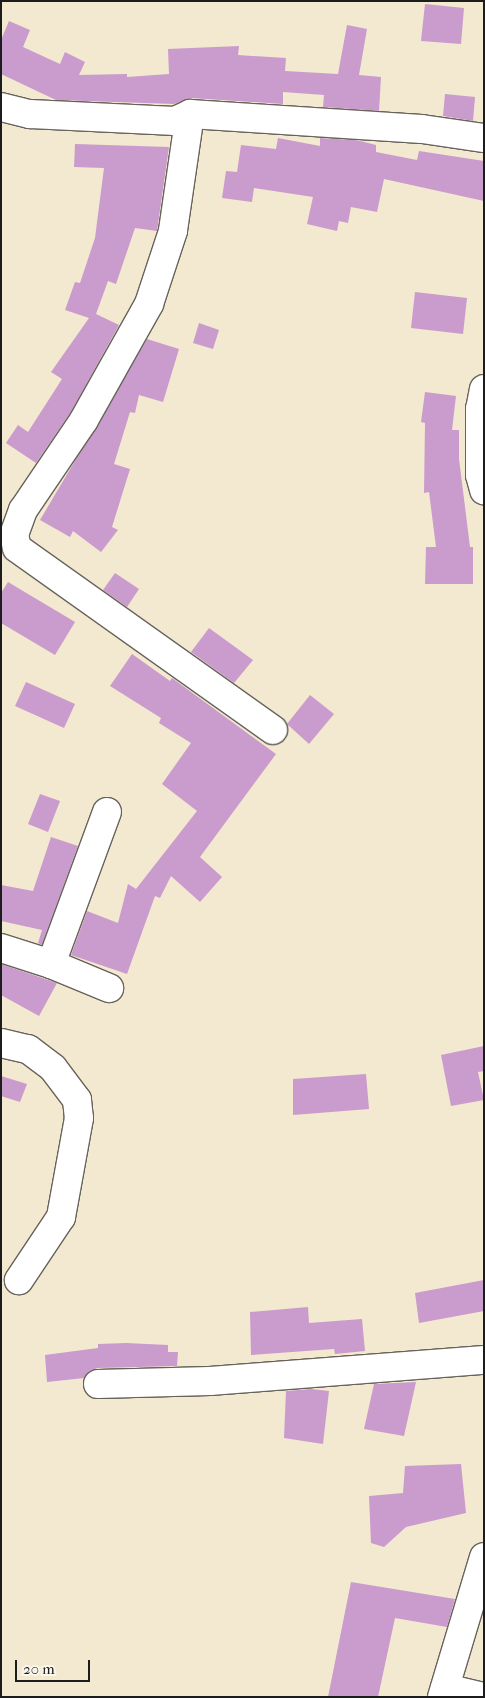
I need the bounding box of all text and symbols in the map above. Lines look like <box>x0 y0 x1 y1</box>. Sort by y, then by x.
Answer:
scale bar <box>18 1650 92 1682</box>
text: 20 m <box>23 1660 55 1678</box>

